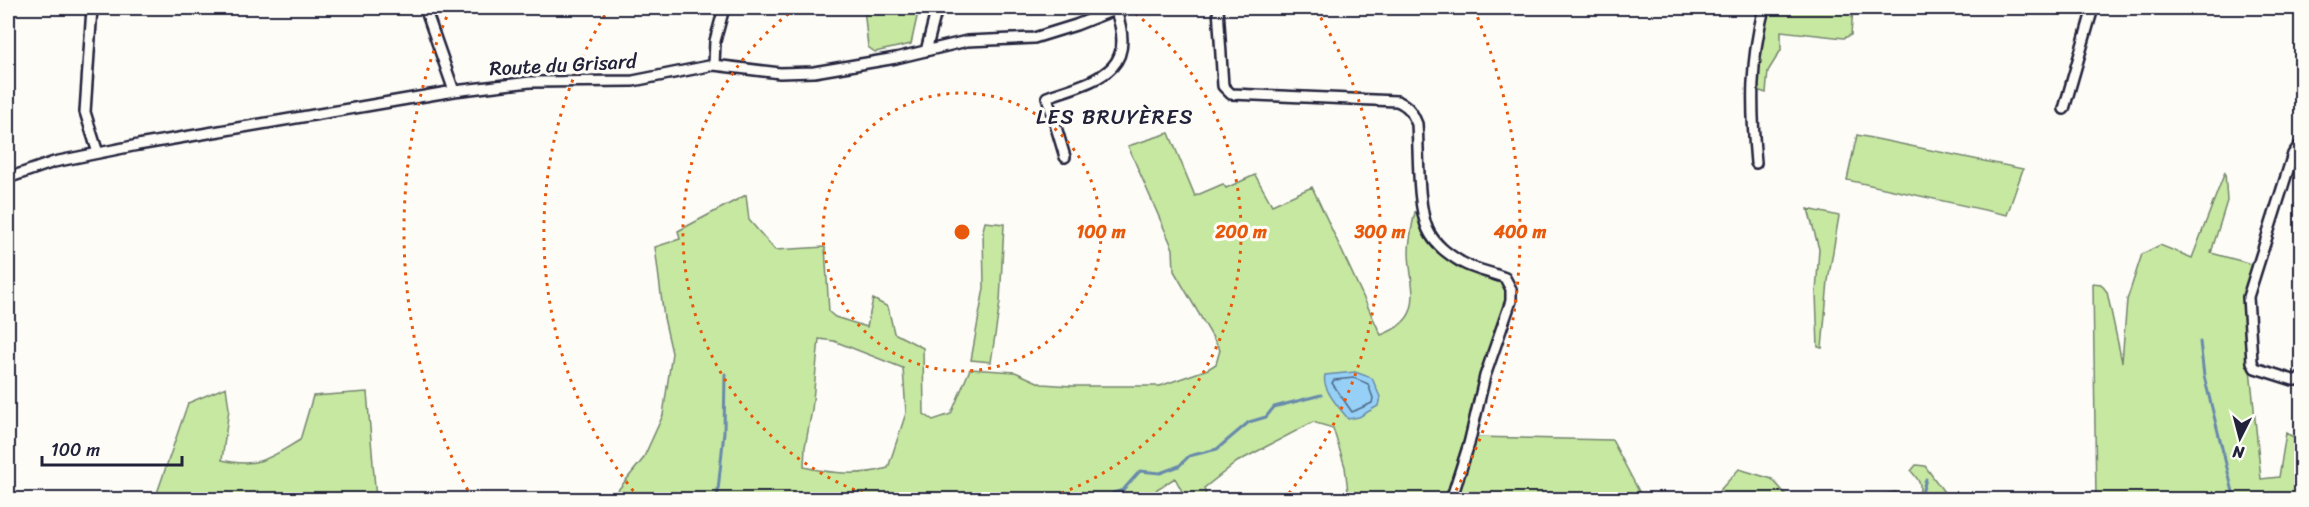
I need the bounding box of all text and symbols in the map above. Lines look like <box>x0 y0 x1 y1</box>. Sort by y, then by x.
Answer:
street label: Route du Grisard <box>489 44 639 86</box>
district label: LES BRUYÈRES <box>1036 98 1194 136</box>
text: 100 m <box>1077 216 1126 248</box>
text: 200 m <box>1214 216 1267 248</box>
text: 300 m <box>1353 216 1406 248</box>
text: 400 m <box>1493 216 1546 248</box>
centre of rings <box>952 222 972 242</box>
north arrow <box>2210 408 2270 468</box>
scale bar <box>42 429 182 467</box>
text: 100 m <box>51 434 100 466</box>
text: N <box>2231 437 2247 468</box>

